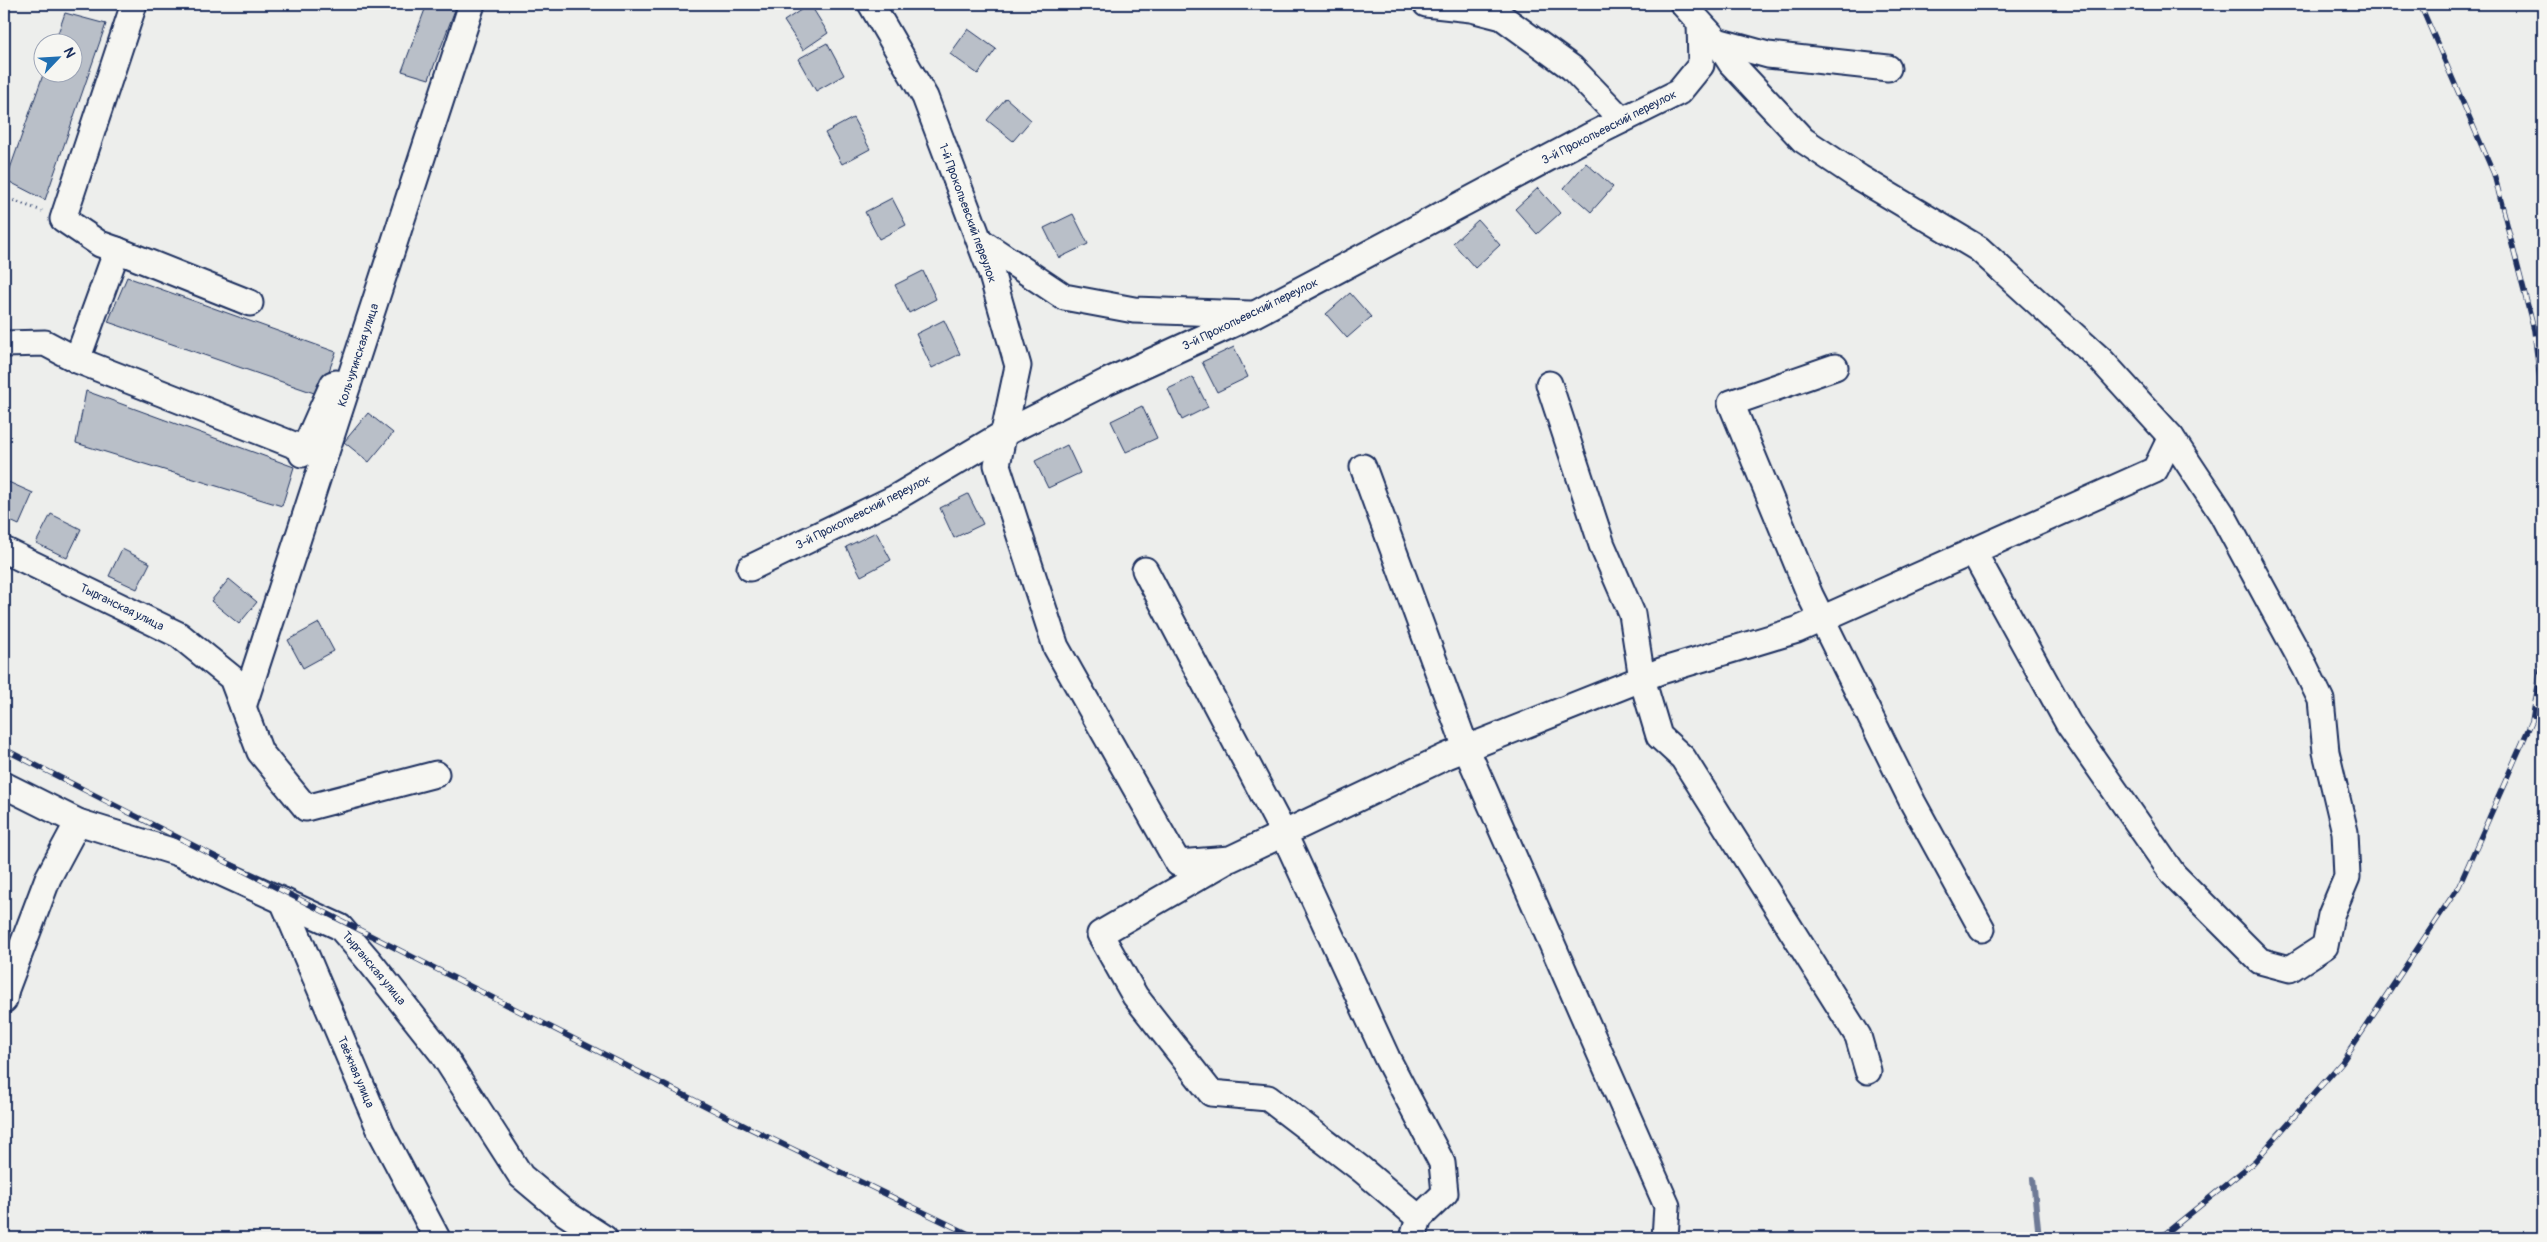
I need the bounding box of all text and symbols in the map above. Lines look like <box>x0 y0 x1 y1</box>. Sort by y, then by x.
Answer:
north arrow <box>32 32 82 82</box>
text: N <box>60 45 79 61</box>
street label: 3-й Прокопьевский переулок <box>1539 87 1679 168</box>
street label: 1-й Прокопьевский переулок <box>935 141 1000 285</box>
street label: 3-й Прокопьевский переулок <box>1180 275 1321 354</box>
street label: Кольчугинская улица <box>335 301 382 409</box>
street label: 3-й Прокопьевский переулок <box>793 472 933 553</box>
street label: Тырганская улица <box>77 581 167 634</box>
street label: Тырганская улица <box>338 928 409 1009</box>
street label: Таёжная улица <box>334 1034 377 1111</box>

